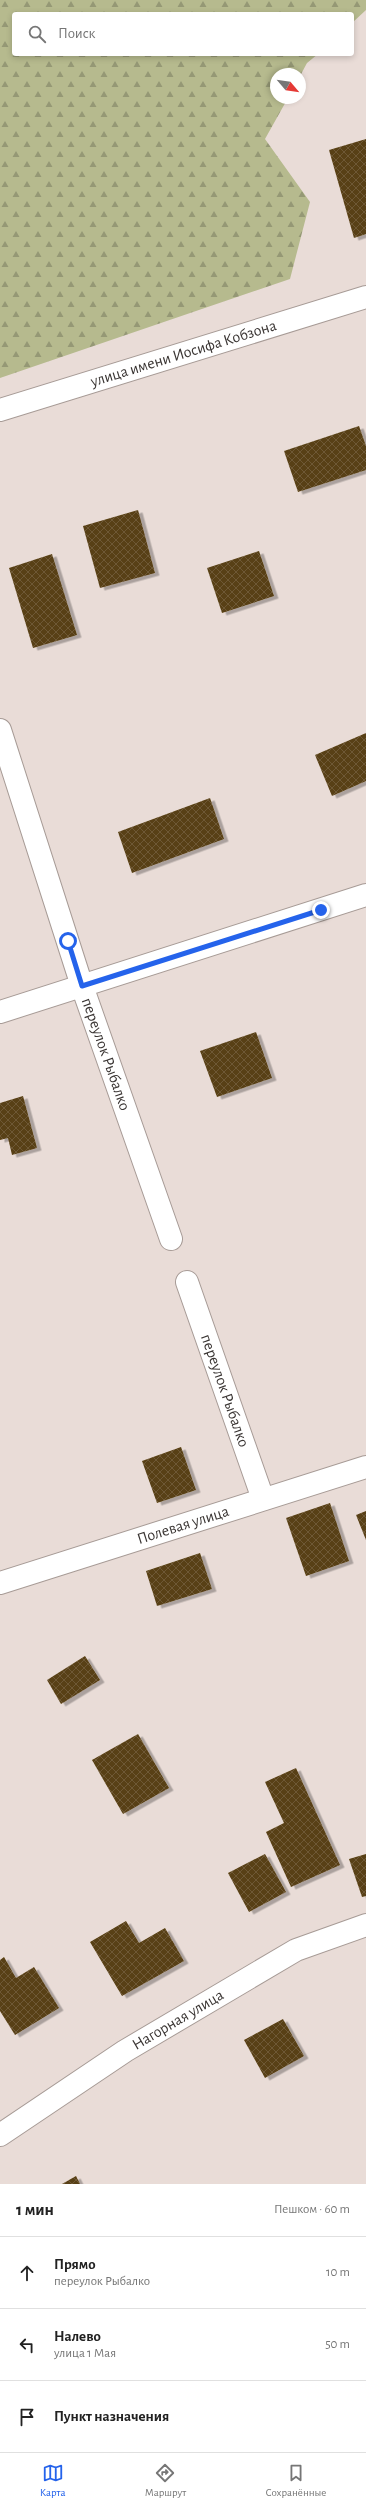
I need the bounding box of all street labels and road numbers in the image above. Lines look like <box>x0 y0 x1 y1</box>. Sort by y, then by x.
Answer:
street label: улица имени Иосифа Кобзона <box>88 317 278 391</box>
street label: переулок Рыбалко <box>79 996 133 1113</box>
street label: переулок Рыбалко <box>198 1332 252 1449</box>
street label: Полевая улица <box>135 1503 231 1547</box>
street label: Нагорная улица <box>129 1987 226 2053</box>

